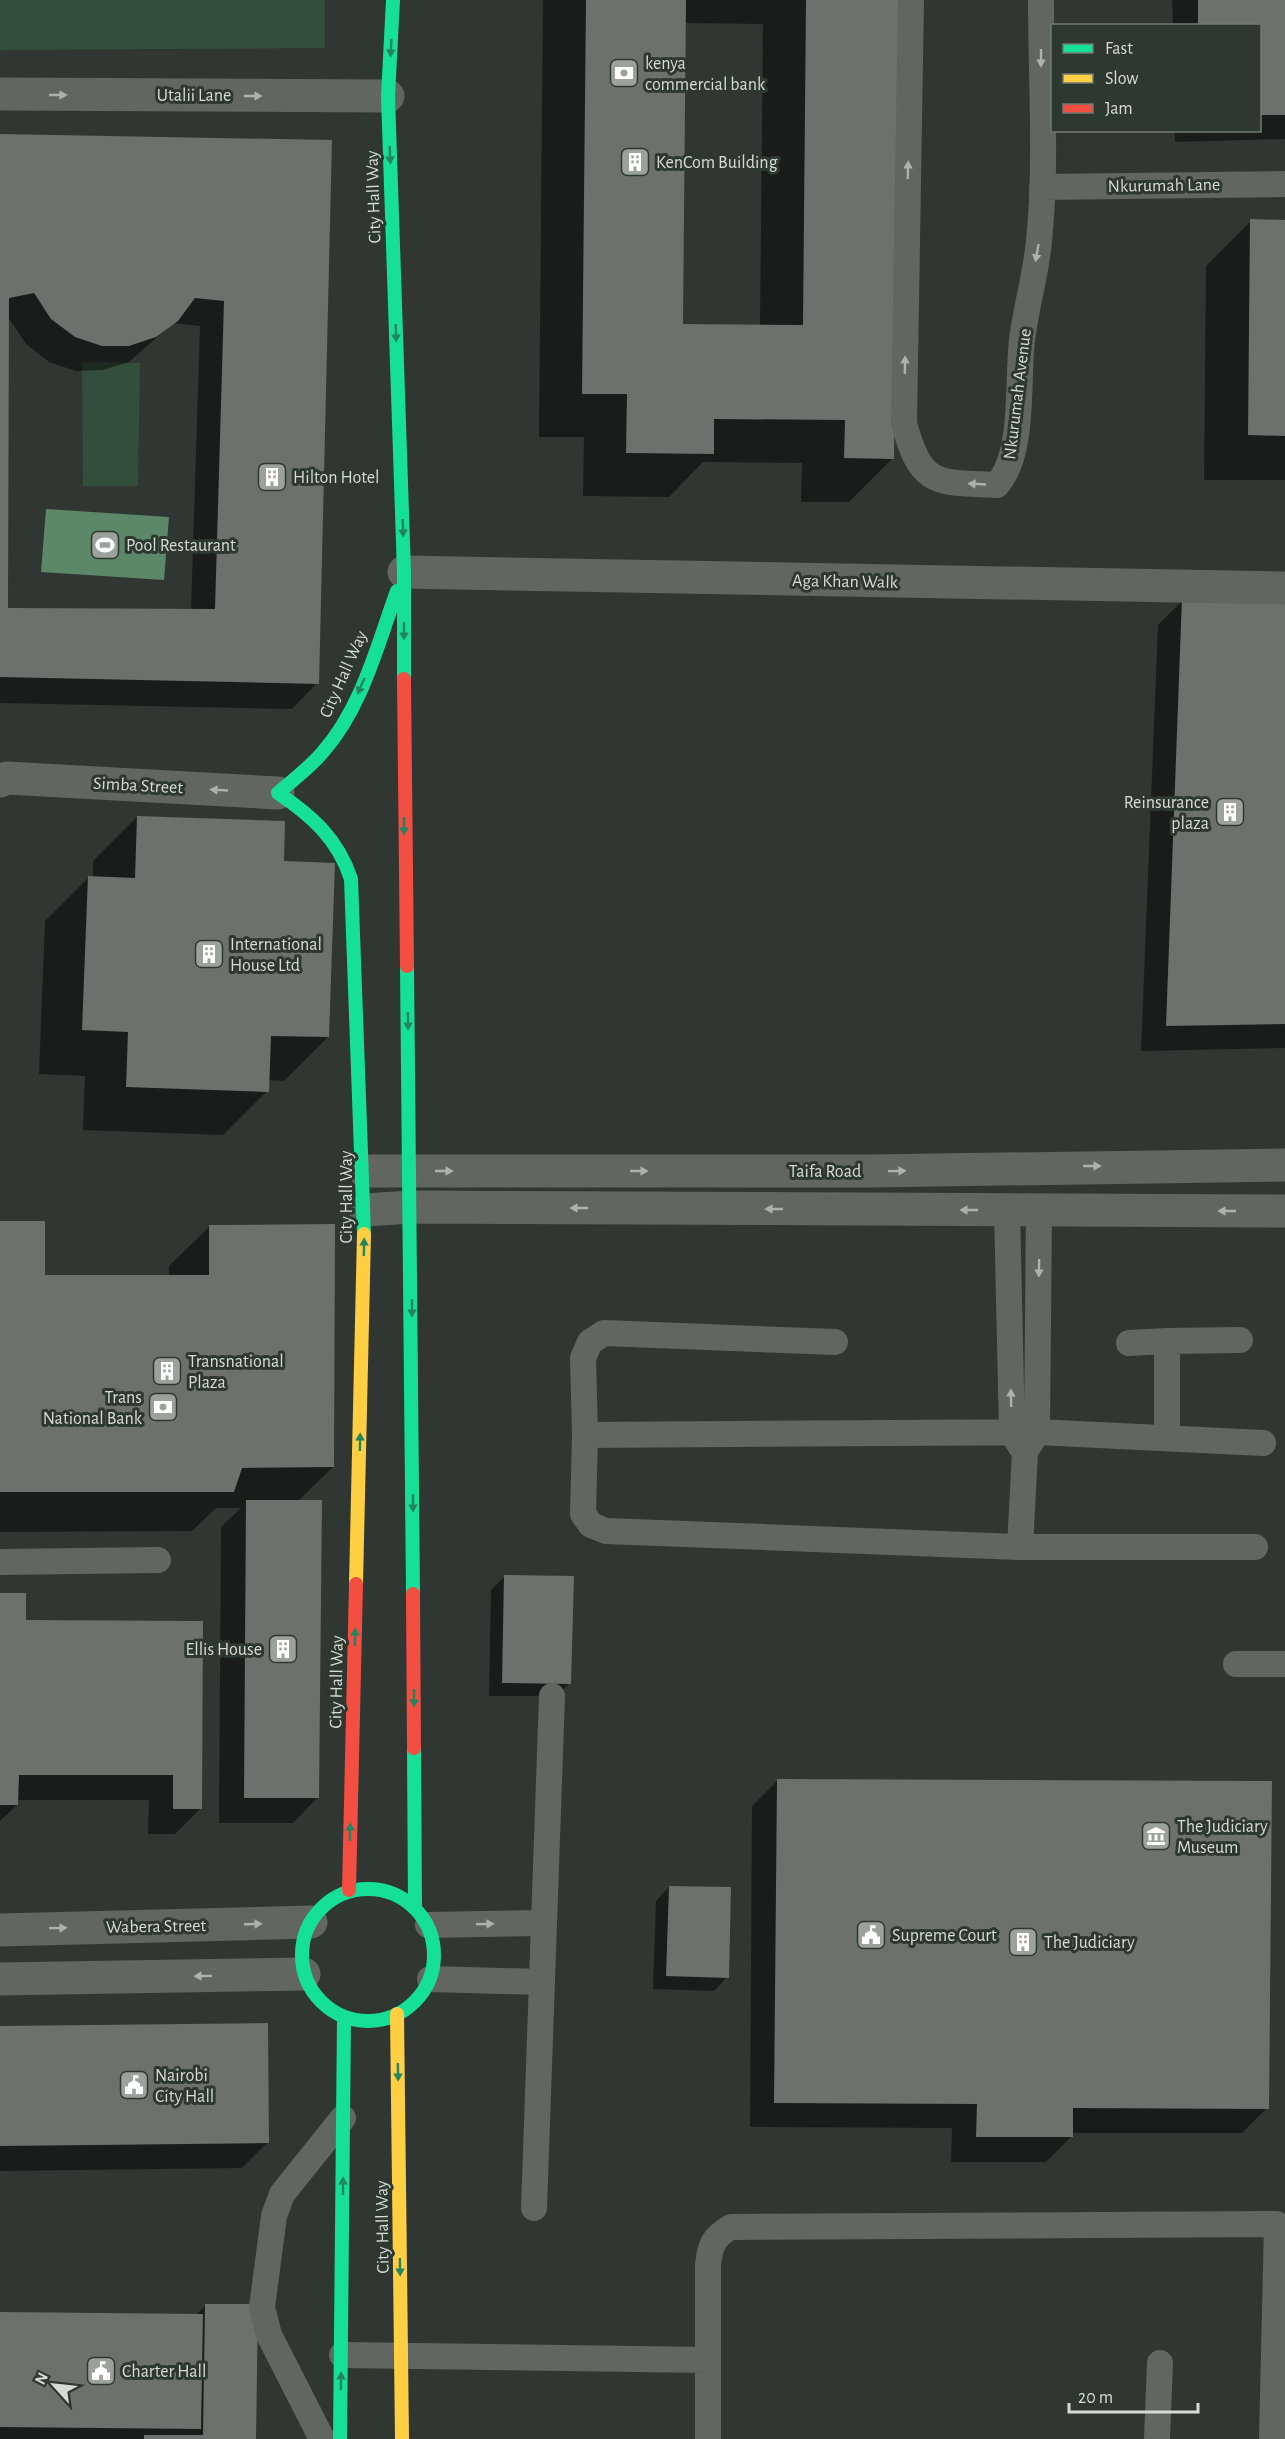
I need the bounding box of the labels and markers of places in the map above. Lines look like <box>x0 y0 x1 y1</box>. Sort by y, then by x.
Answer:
place label: kenya commercial bank <box>645 55 766 94</box>
bank icon: kenya commercial bank <box>608 57 640 89</box>
building icon: KenCom Building <box>619 146 651 178</box>
place label: KenCom Building <box>656 154 778 172</box>
building icon: Hilton Hotel <box>256 461 288 493</box>
place label: Hilton Hotel <box>293 469 380 487</box>
sports icon: Pool Restaurant <box>89 529 121 561</box>
place label: Pool Restaurant <box>126 537 236 555</box>
place label: Reinsurance plaza <box>1124 794 1209 833</box>
building icon: Reinsurance plaza <box>1214 796 1246 828</box>
place label: International House Ltd <box>230 936 322 975</box>
building icon: International House Ltd <box>193 938 225 970</box>
place label: Transnational Plaza <box>188 1353 284 1392</box>
building icon: Transnational Plaza <box>151 1355 183 1387</box>
place label: Trans National Bank <box>43 1389 143 1428</box>
bank icon: Trans National Bank <box>147 1391 179 1423</box>
building icon: Ellis House <box>267 1633 299 1665</box>
place label: Ellis House <box>186 1641 262 1659</box>
place label: The Judiciary Museum <box>1177 1818 1268 1857</box>
museum icon: The Judiciary Museum <box>1140 1820 1172 1852</box>
public building icon: Supreme Court <box>855 1919 887 1951</box>
building icon: The Judiciary <box>1007 1926 1039 1958</box>
place label: Supreme Court <box>892 1927 997 1945</box>
place label: The Judiciary <box>1044 1934 1135 1952</box>
place label: Nairobi City Hall <box>155 2067 214 2106</box>
public building icon: Nairobi City Hall <box>118 2069 150 2101</box>
public building icon: Charter Hall <box>85 2355 117 2387</box>
place label: Charter Hall <box>122 2363 206 2381</box>

